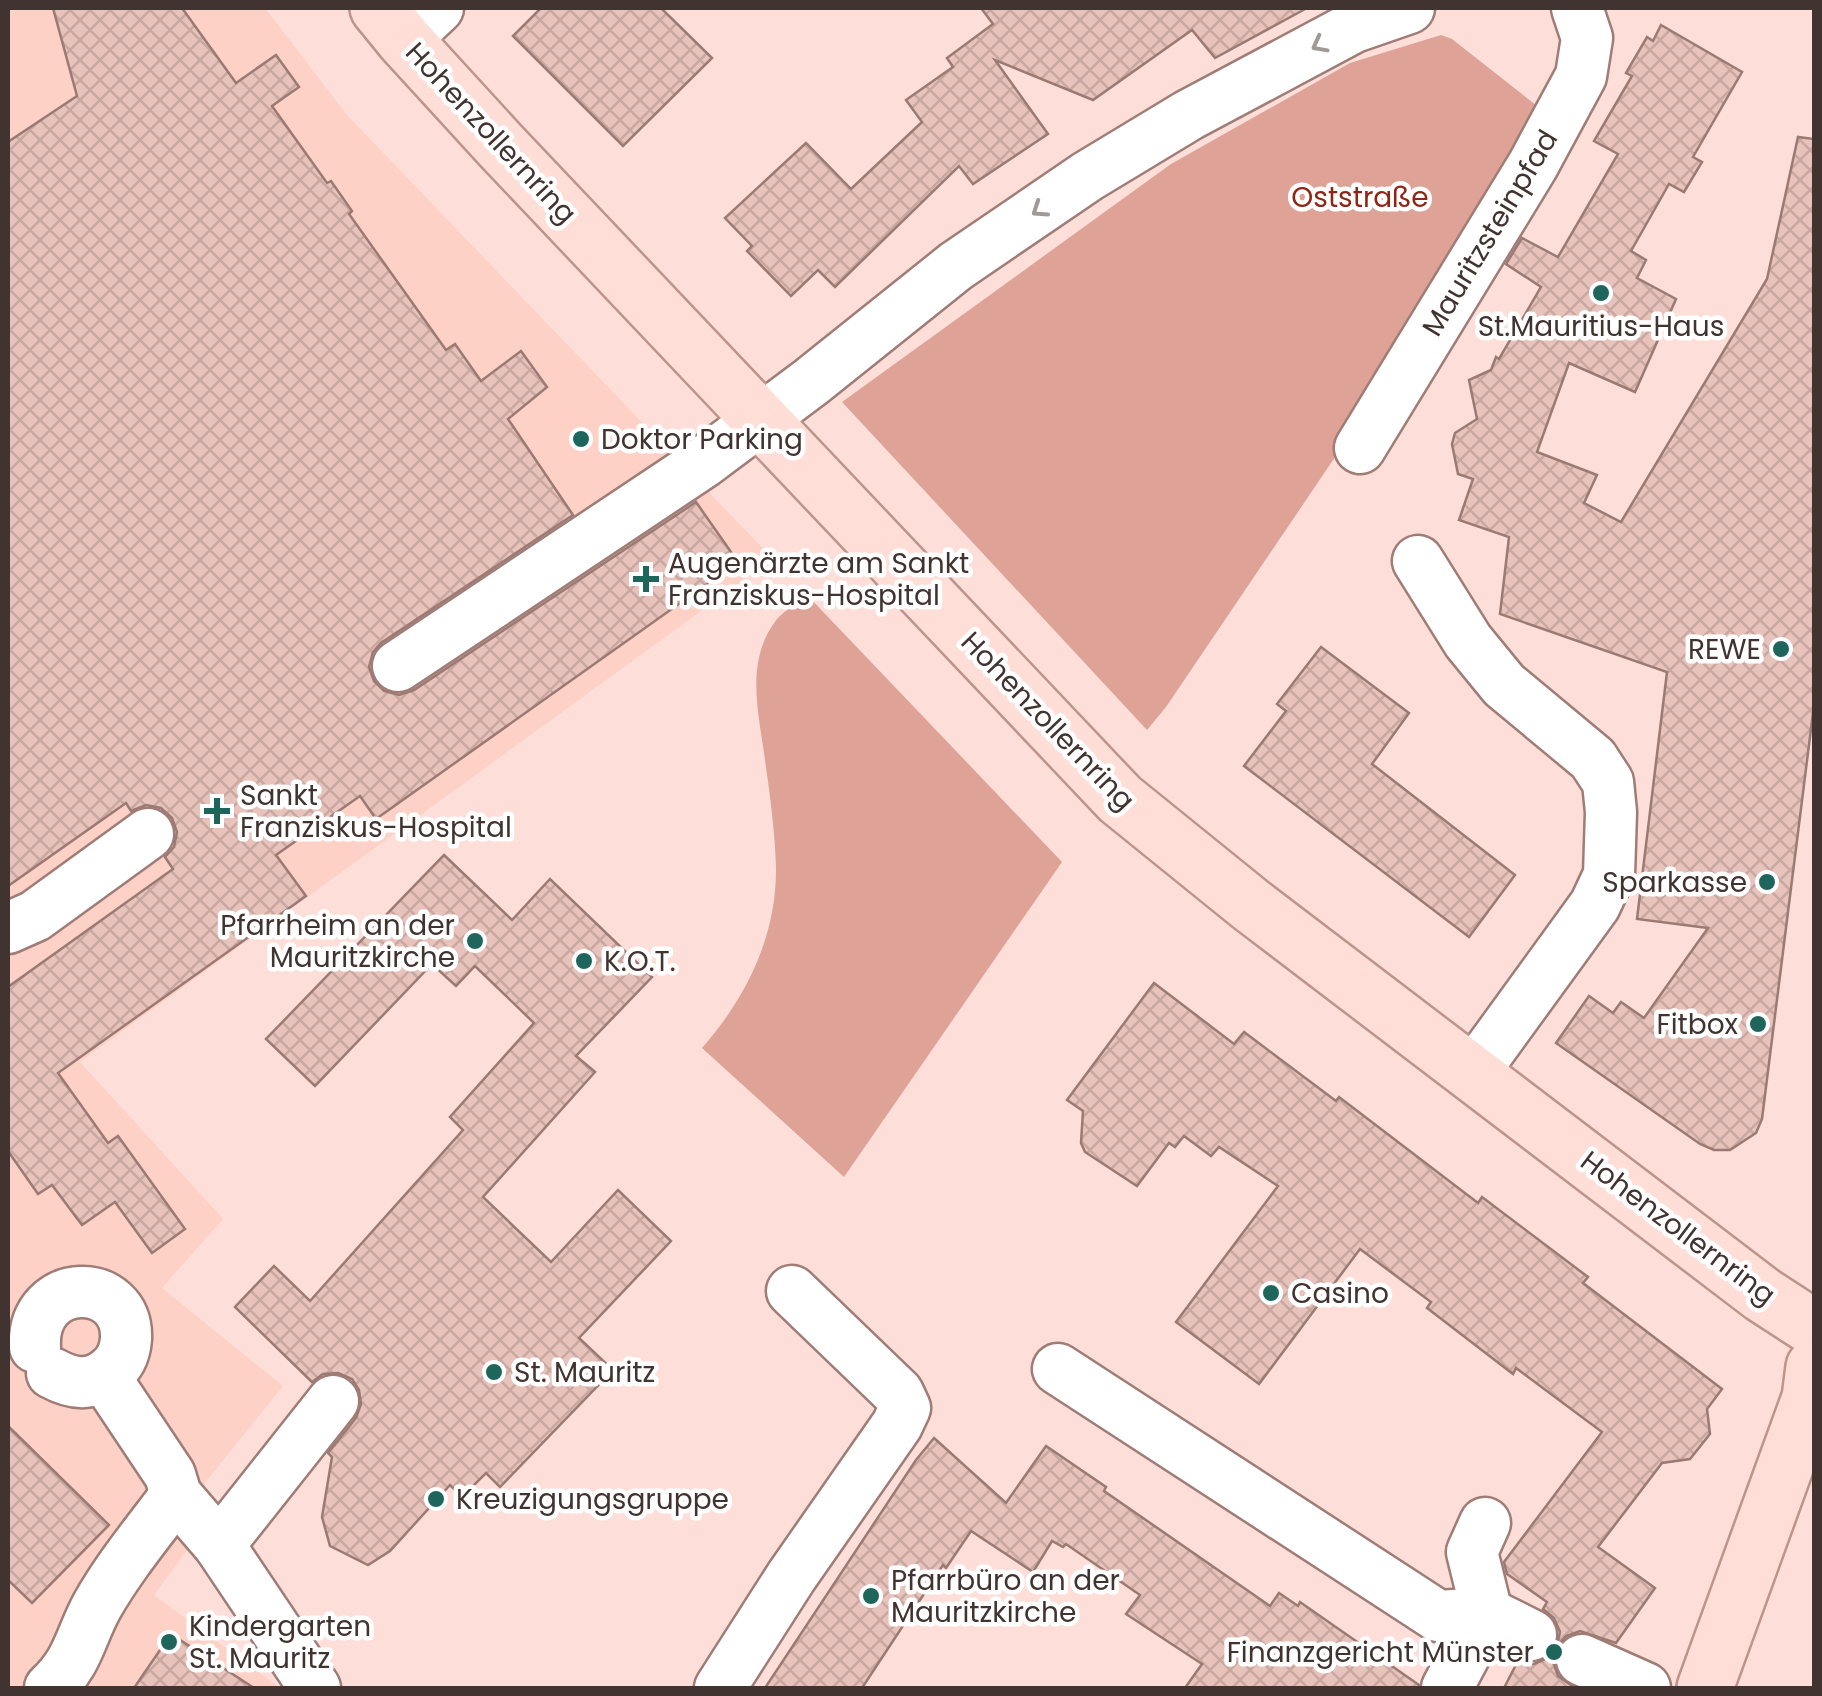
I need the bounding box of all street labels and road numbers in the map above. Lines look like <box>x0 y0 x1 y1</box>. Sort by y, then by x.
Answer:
street label: Hohenzollernring <box>397 34 585 232</box>
street label: Mauritzsteinpfad <box>1413 123 1567 343</box>
street label: Hohenzollernring <box>952 623 1144 819</box>
street label: Hohenzollernring <box>1572 1142 1784 1314</box>

